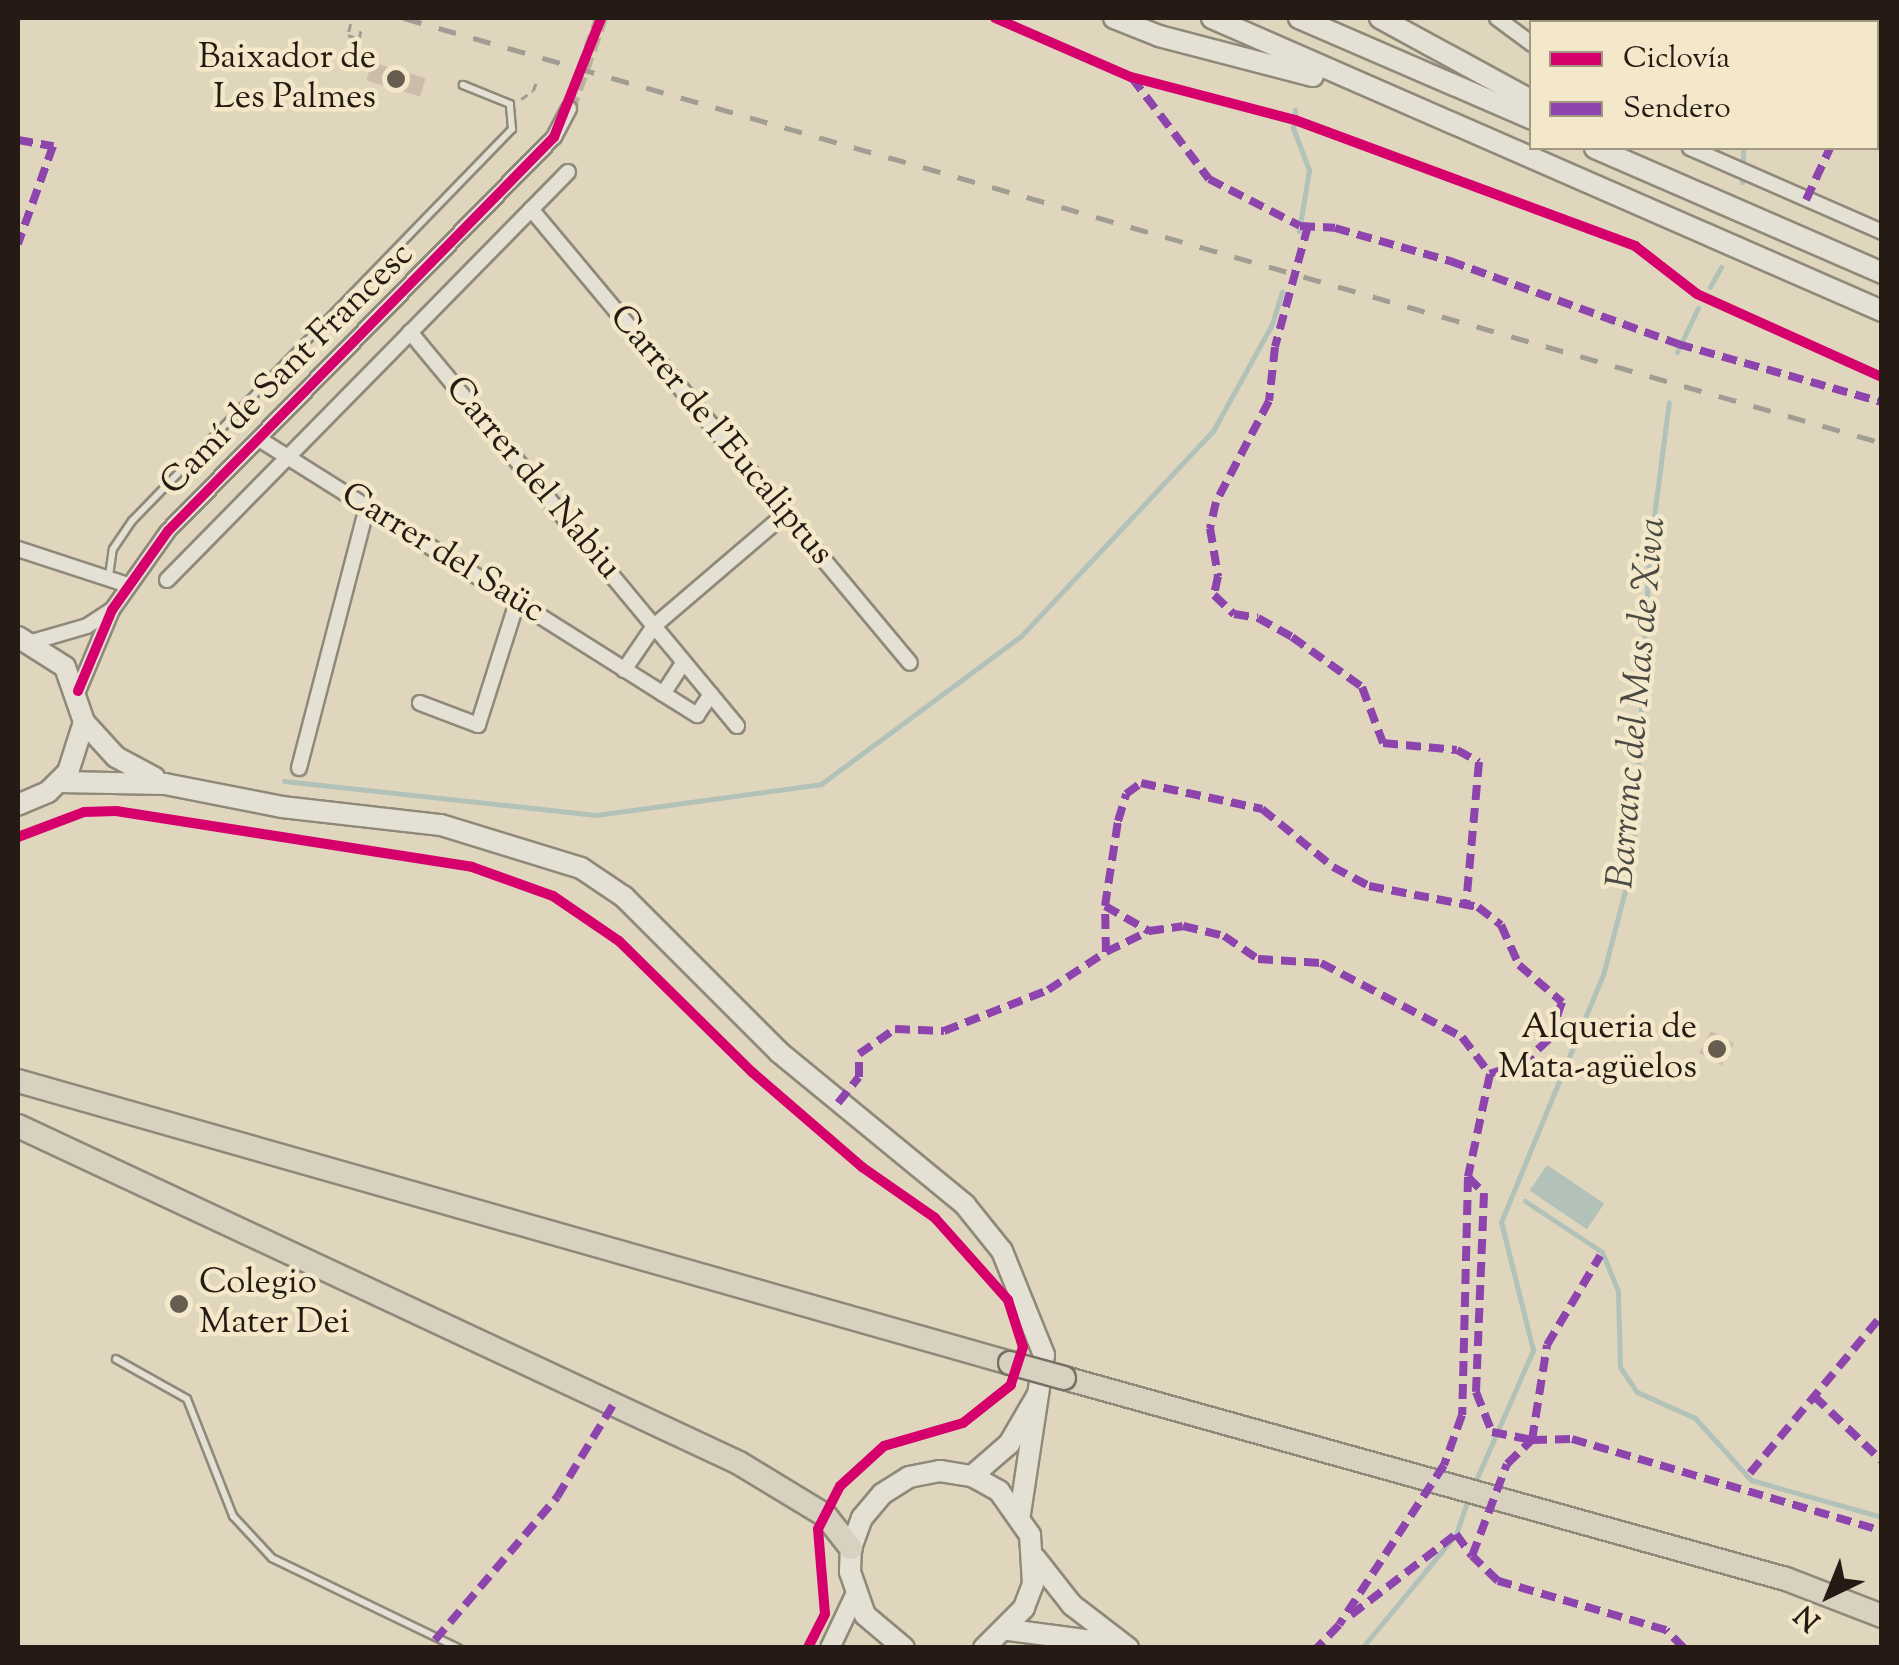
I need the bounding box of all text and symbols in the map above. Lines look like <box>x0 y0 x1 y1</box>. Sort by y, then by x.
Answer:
legend <box>1529 20 1879 150</box>
place label: Baixador de Les Palmes <box>198 38 376 120</box>
text: Ciclovía <box>1623 38 1730 81</box>
marker: Baixador de Les Palmes <box>385 68 407 90</box>
text: Sendero <box>1623 88 1731 131</box>
street label: Camí de Sant Francesc <box>153 235 423 505</box>
street label: Carrer de l'Eucaliptus <box>599 298 841 574</box>
street label: Carrer del Nabiu <box>435 369 629 589</box>
street label: Carrer del Saüc <box>333 475 551 633</box>
water label: Barranc del Mas de Xiva <box>1600 516 1678 890</box>
place label: Alqueria de Mata-agüelos <box>1498 1008 1697 1090</box>
marker: Alqueria de Mata-agüelos <box>1706 1038 1728 1060</box>
place label: Colegio Mater Dei <box>199 1263 350 1345</box>
marker: Colegio Mater Dei <box>168 1293 190 1315</box>
north arrow <box>1779 1545 1879 1645</box>
text: N <box>1787 1595 1830 1639</box>

